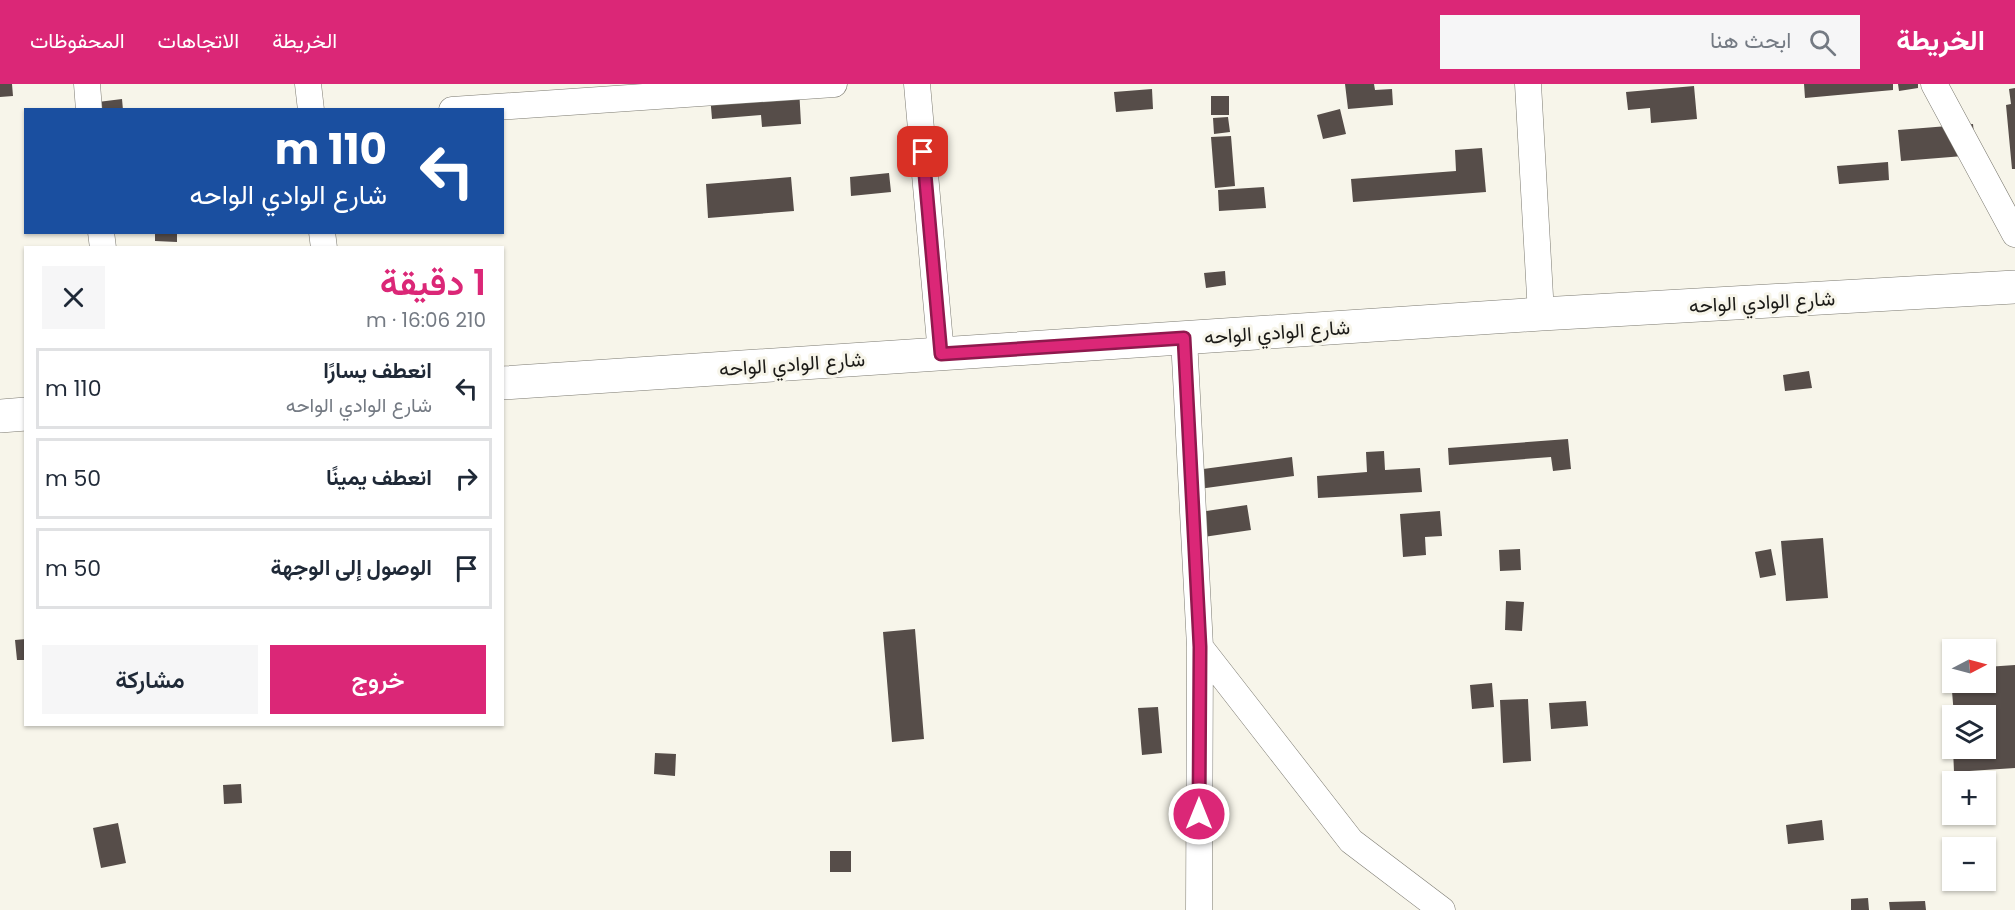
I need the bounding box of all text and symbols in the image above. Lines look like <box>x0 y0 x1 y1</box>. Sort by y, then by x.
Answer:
search box <box>1440 15 1860 69</box>
text: الخريطة <box>1896 21 1985 60</box>
text: ابحث هنا <box>1710 25 1791 56</box>
text: المحفوظات <box>30 26 125 55</box>
text: الاتجاهات <box>158 26 239 55</box>
text: الخريطة <box>272 26 337 55</box>
icon: search <box>1806 26 1839 59</box>
text: 110 m <box>275 120 387 179</box>
pin <box>897 126 948 177</box>
icon: left <box>408 132 486 210</box>
icon: arrive <box>906 135 939 168</box>
text: شارع الوادي الواحه <box>190 176 387 213</box>
text: 1 دقيقة <box>380 257 486 308</box>
button: close <box>42 266 105 329</box>
street label: شارع الوادي الواحه <box>1688 284 1836 323</box>
text: 210 m · 16:06 <box>366 306 486 334</box>
street label: شارع الوادي الواحه <box>1203 313 1351 354</box>
street label: شارع الوادي الواحه <box>718 345 866 386</box>
text: انعطف يسارًا <box>323 355 432 386</box>
icon: left <box>450 372 483 405</box>
text: 110 m <box>45 373 101 404</box>
text: شارع الوادي الواحه <box>286 391 432 419</box>
text: انعطف يمينًا <box>326 462 432 493</box>
icon: right <box>450 462 483 495</box>
text: 50 m <box>45 463 101 494</box>
text: الوصول إلى الوجهة <box>271 552 432 583</box>
icon: arrive <box>450 552 483 585</box>
text: 50 m <box>45 553 101 584</box>
north arrow <box>1942 639 1996 693</box>
map controls <box>1942 639 1996 891</box>
button: مشاركة <box>42 645 258 714</box>
button: خروج <box>270 645 486 714</box>
button: layers <box>1942 705 1996 759</box>
button: + <box>1942 771 1996 825</box>
position arrow <box>1167 782 1231 846</box>
button: − <box>1942 837 1996 891</box>

